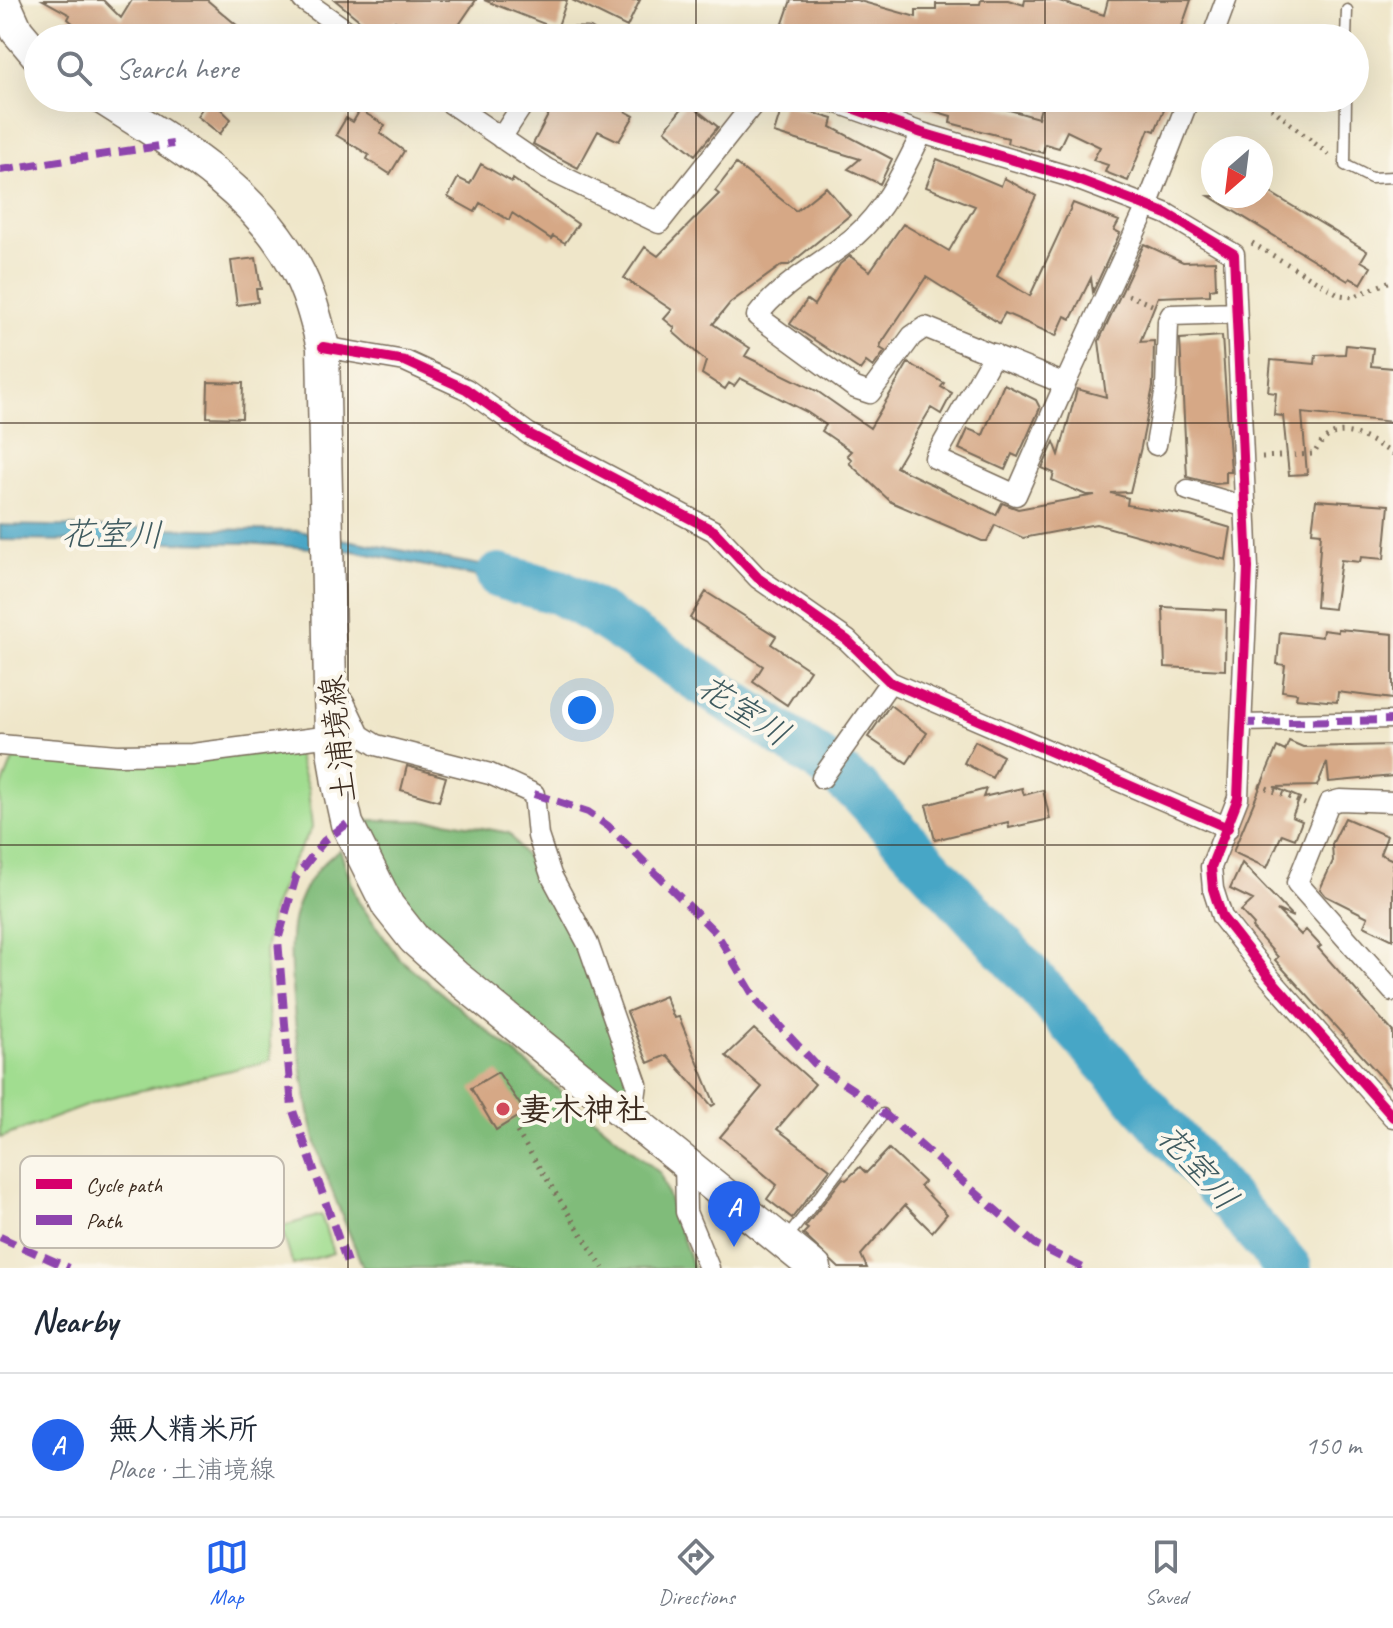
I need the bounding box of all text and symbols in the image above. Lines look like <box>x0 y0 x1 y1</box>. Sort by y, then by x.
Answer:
search box <box>24 24 1369 112</box>
icon: search <box>52 46 96 90</box>
text: Search here <box>116 49 238 87</box>
north arrow <box>1201 136 1273 208</box>
water label: 花室川 <box>61 512 163 556</box>
water label: 花室川 <box>690 664 798 756</box>
street label: 土浦境線 <box>311 673 365 805</box>
your location <box>562 690 602 730</box>
place label: 妻木神社 <box>519 1089 647 1130</box>
marker: 妻木神社 <box>494 1100 512 1118</box>
water label: 花室川 <box>1148 1115 1248 1219</box>
legend <box>20 1156 284 1248</box>
text: Cycle path <box>86 1171 163 1199</box>
pin: A <box>708 1181 760 1247</box>
text: Path <box>86 1207 123 1235</box>
text: Nearby <box>32 1299 118 1342</box>
text: 無人精米所 <box>108 1410 258 1448</box>
text: A <box>51 1429 65 1462</box>
text: 150 m <box>1305 1429 1361 1462</box>
text: Place · 土浦境線 <box>108 1453 275 1486</box>
tab: Map <box>205 1535 249 1611</box>
tab: Directions <box>658 1535 735 1611</box>
tab: Saved <box>1144 1535 1188 1611</box>

